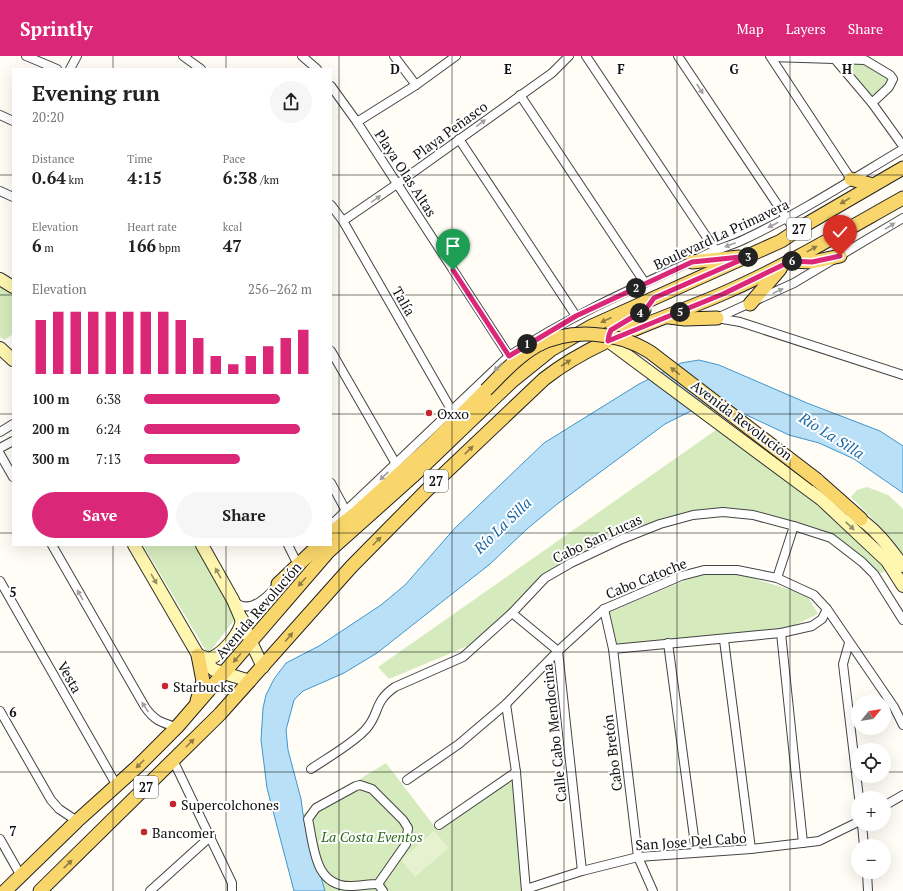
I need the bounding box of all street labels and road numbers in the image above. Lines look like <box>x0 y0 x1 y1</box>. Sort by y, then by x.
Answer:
street label: Playa Peñasco <box>409 96 491 163</box>
street label: Playa Olas Altas <box>371 126 441 220</box>
street label: Boulevard La Primavera <box>650 194 792 274</box>
road number: 27 <box>787 218 811 240</box>
street label: Talía <box>388 283 420 319</box>
street label: Avenida Revolución <box>687 376 797 465</box>
road number: 27 <box>424 470 448 492</box>
street label: Cabo San Lucas <box>549 509 645 567</box>
street label: Cabo Catoche <box>603 553 689 603</box>
street label: Avenida Revolución <box>211 557 306 662</box>
street label: Vesta <box>53 658 87 696</box>
street label: Calle Cabo Mendocina <box>537 663 571 803</box>
street label: Cabo Bretón <box>598 713 626 792</box>
road number: 27 <box>134 776 158 798</box>
street label: San Jose Del Cabo <box>635 828 747 854</box>

